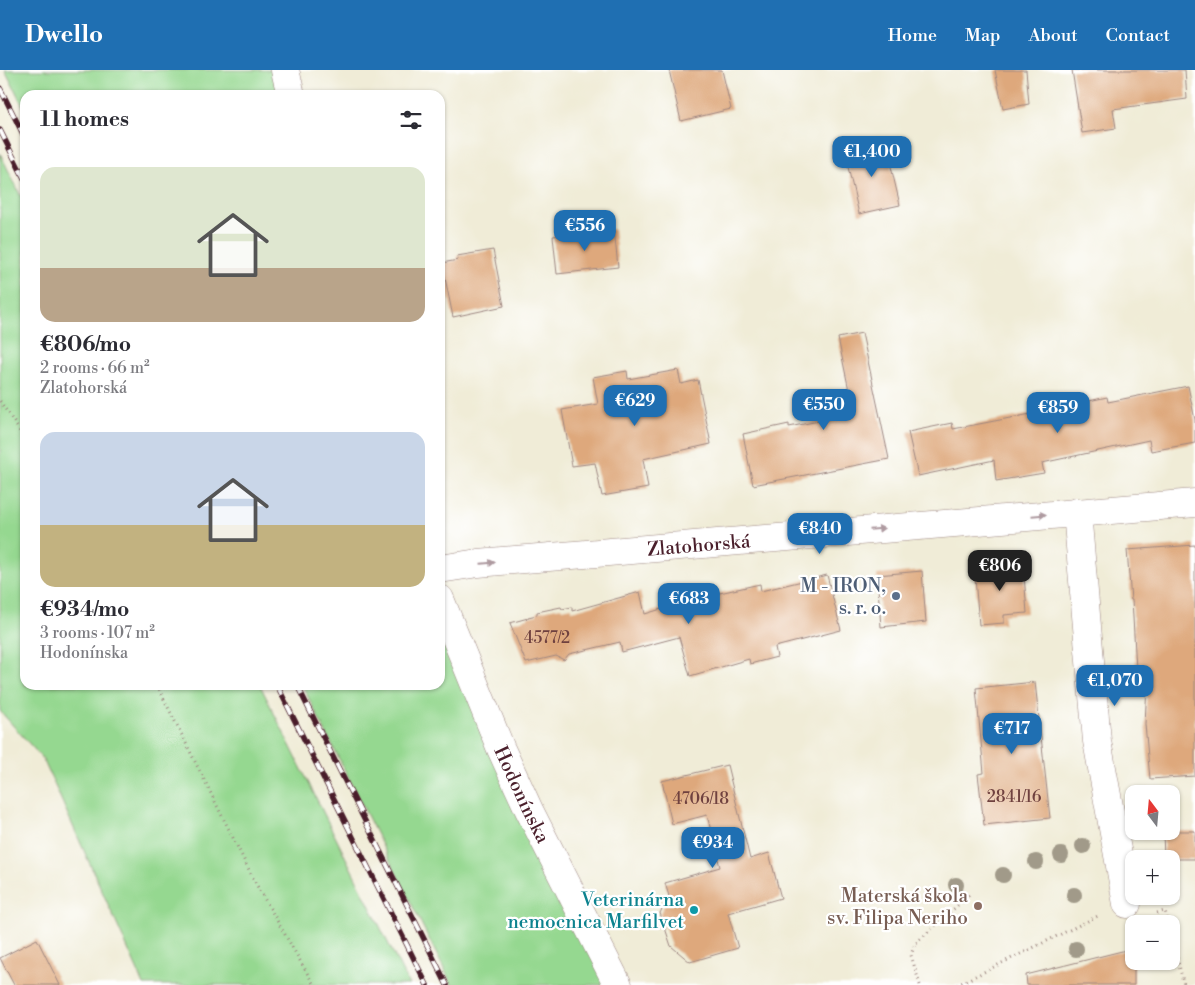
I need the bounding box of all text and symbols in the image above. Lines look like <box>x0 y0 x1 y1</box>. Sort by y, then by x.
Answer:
text: Dwello <box>25 20 103 50</box>
text: Home <box>888 24 937 47</box>
text: Map <box>965 24 1001 47</box>
text: About <box>1029 24 1078 47</box>
text: Contact <box>1106 24 1170 47</box>
icon: filters <box>397 106 425 134</box>
text: 11 homes <box>40 107 129 133</box>
pin: €1,400 <box>831 136 913 178</box>
text: €1,400 <box>843 142 901 162</box>
icon: home <box>188 200 278 290</box>
pin: €556 <box>555 210 615 252</box>
text: €556 <box>565 216 605 236</box>
text: €806/mo <box>40 332 131 358</box>
text: 2 rooms · 66 m² <box>40 358 150 378</box>
text: Zlatohorská <box>40 378 127 398</box>
pin: €629 <box>605 384 665 427</box>
pin: €550 <box>794 388 854 431</box>
text: €629 <box>615 391 655 411</box>
pin: €859 <box>1028 392 1088 434</box>
text: €550 <box>803 395 845 415</box>
text: €859 <box>1038 398 1078 418</box>
icon: home <box>188 465 278 555</box>
one-way arrow <box>1031 511 1047 519</box>
pin: €840 <box>790 512 850 555</box>
text: €840 <box>798 519 842 539</box>
one-way arrow <box>869 525 885 533</box>
street label: Zlatohorská <box>646 529 752 562</box>
pin: €806 <box>970 550 1030 592</box>
text: €806 <box>979 556 1021 576</box>
one-way arrow <box>481 558 497 566</box>
place label: M - IRON, s. r. o. <box>800 574 886 620</box>
pin: €683 <box>659 582 719 625</box>
text: €683 <box>669 589 709 609</box>
marker: M - IRON, s. r. o. <box>890 590 902 602</box>
text: €934/mo <box>40 597 129 623</box>
text: 3 rooms · 107 m² <box>40 623 155 643</box>
house number: 4577/2 <box>524 628 570 648</box>
text: Hodonínska <box>40 643 128 663</box>
pin: €1,070 <box>1074 664 1156 707</box>
text: €1,070 <box>1087 671 1143 691</box>
pin: €717 <box>982 712 1042 755</box>
text: €717 <box>994 719 1030 739</box>
street label: Hodonínska <box>488 742 555 848</box>
north arrow <box>1125 785 1180 840</box>
map controls <box>1125 785 1180 970</box>
house number: 2841/16 <box>987 787 1042 807</box>
house number: 4706/18 <box>673 789 729 809</box>
pin: €934 <box>683 826 743 869</box>
text: €934 <box>692 833 734 853</box>
button: + <box>1125 850 1180 905</box>
place label: Materská škola sv. Filipa Neriho <box>827 884 968 930</box>
place label: Veterinárna nemocnica Marfilvet <box>507 888 684 934</box>
marker: Materská škola sv. Filipa Neriho <box>972 900 984 912</box>
marker: Veterinárna nemocnica Marfilvet <box>688 904 700 916</box>
button: − <box>1125 915 1180 970</box>

